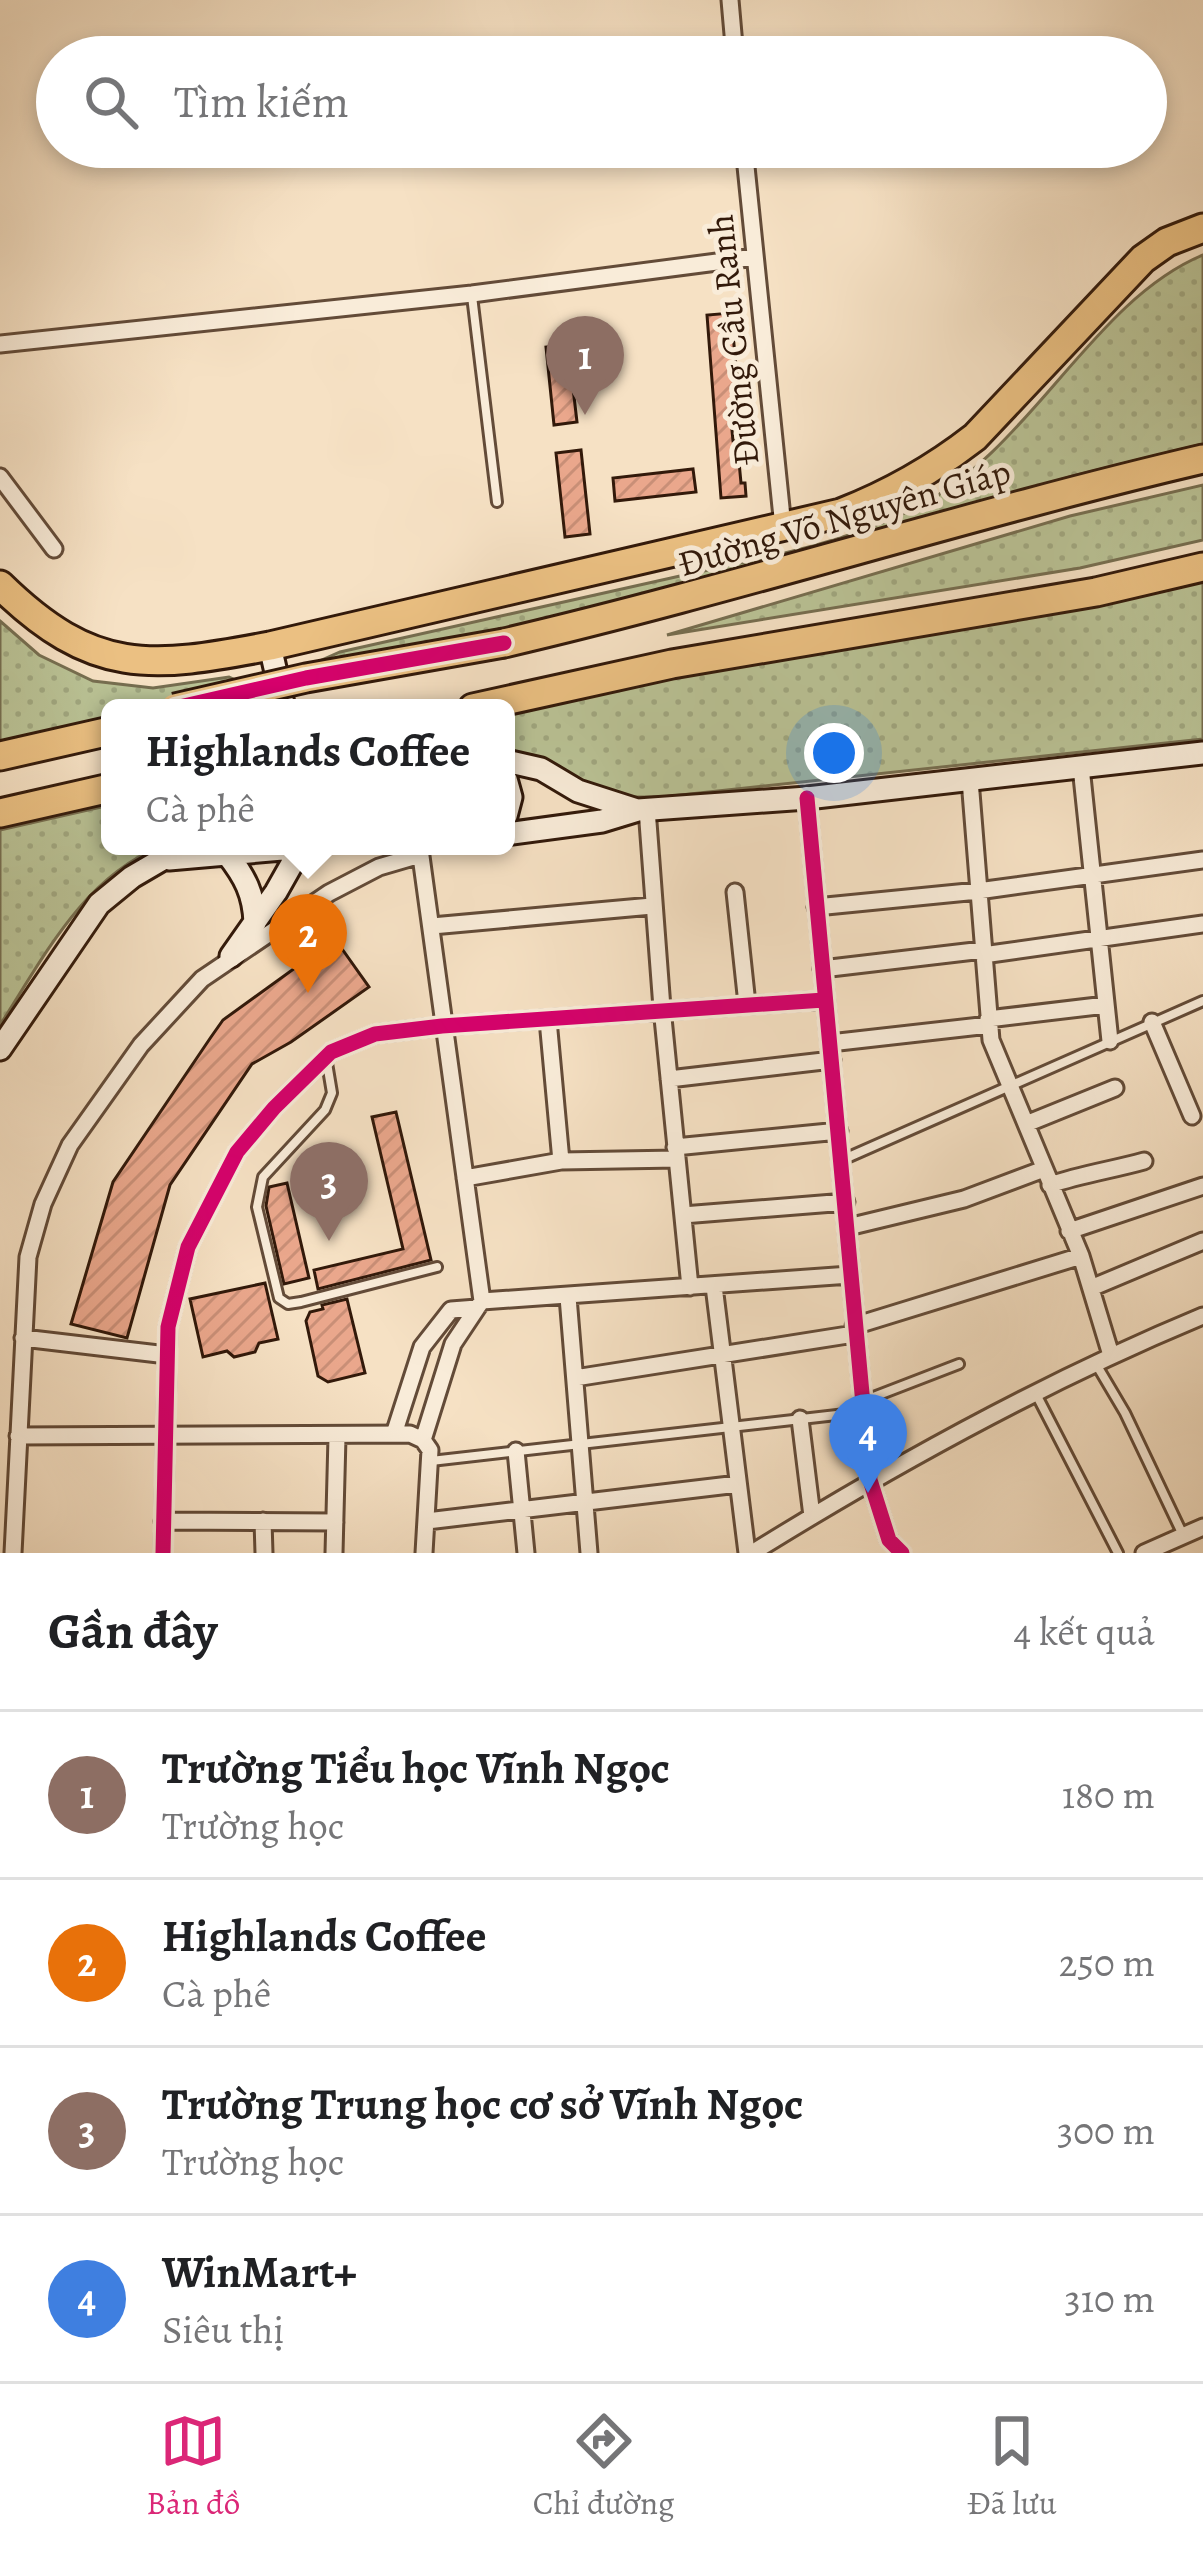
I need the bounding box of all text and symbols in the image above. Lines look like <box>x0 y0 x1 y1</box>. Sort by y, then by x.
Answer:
search box <box>36 36 1167 168</box>
icon: search <box>78 69 144 135</box>
text: Tìm kiếm <box>174 71 349 133</box>
street label: Đường Cầu Ranh <box>695 212 771 468</box>
pin: 1 <box>546 316 624 415</box>
street label: Đường Võ Nguyên Giáp <box>672 446 1016 588</box>
popup <box>101 699 515 855</box>
text: Highlands Coffee <box>146 720 470 782</box>
your location <box>804 723 864 783</box>
text: Cà phê <box>146 782 255 835</box>
pin: 2 <box>269 894 347 993</box>
pin: 3 <box>290 1142 368 1241</box>
pin: 4 <box>829 1394 907 1493</box>
text: Gần đây <box>48 1596 218 1666</box>
text: 4 kết quả <box>1014 1605 1155 1658</box>
text: Trường Tiểu học Vĩnh Ngọc <box>162 1737 670 1799</box>
text: 1 <box>80 1768 94 1821</box>
text: 180 m <box>1062 1768 1155 1821</box>
text: Trường học <box>162 1799 344 1852</box>
text: Highlands Coffee <box>162 1905 486 1967</box>
text: 2 <box>78 1936 96 1989</box>
text: 250 m <box>1059 1936 1155 1989</box>
text: Cà phê <box>162 1967 271 2020</box>
text: Trường Trung học cơ sở Vĩnh Ngọc <box>162 2073 803 2135</box>
text: 3 <box>79 2104 95 2157</box>
text: 300 m <box>1057 2104 1155 2157</box>
text: Trường học <box>162 2135 344 2188</box>
text: WinMart+ <box>162 2241 357 2303</box>
text: 4 <box>78 2272 96 2325</box>
text: 310 m <box>1064 2272 1155 2325</box>
text: Siêu thị <box>162 2303 284 2356</box>
tab: Bản đồ <box>146 2408 240 2525</box>
tab: Chỉ đường <box>533 2408 675 2525</box>
tab: Đã lưu <box>967 2408 1057 2525</box>

